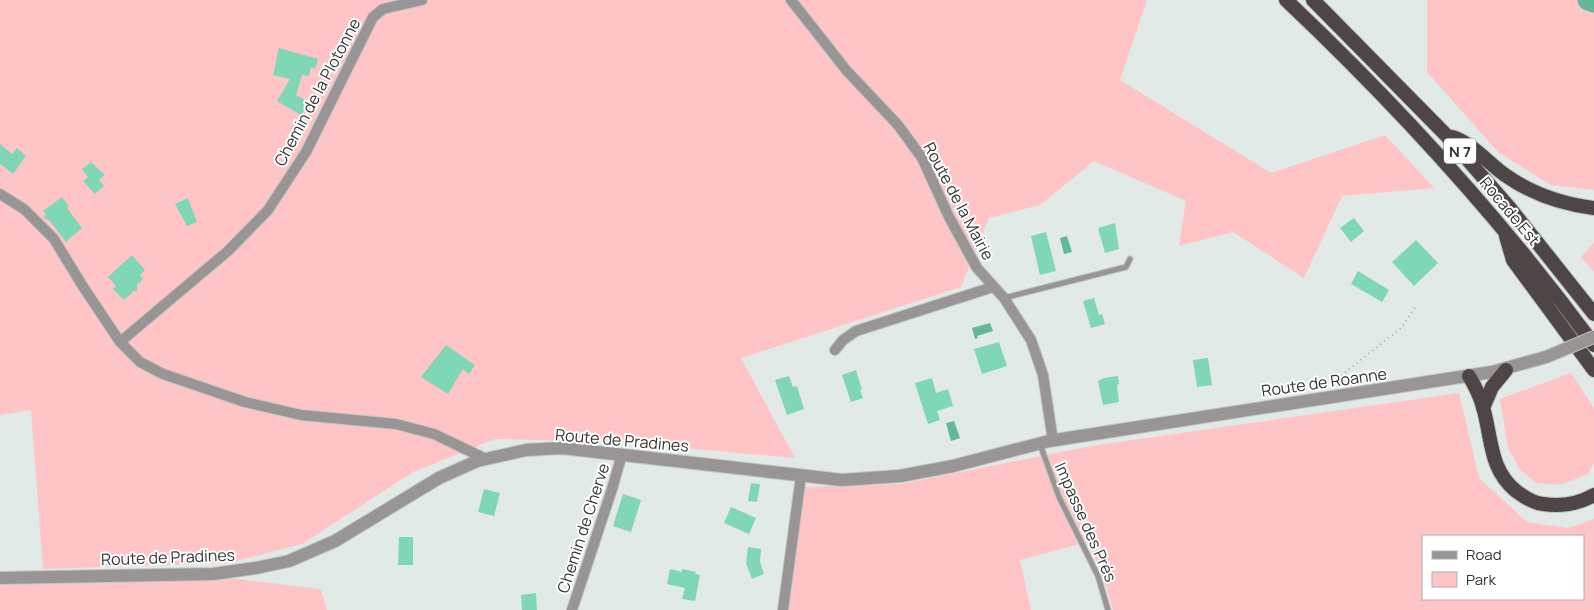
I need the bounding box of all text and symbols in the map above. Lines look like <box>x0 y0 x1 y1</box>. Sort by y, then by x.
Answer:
street label: Chemin de la Plotonne <box>269 14 365 170</box>
street label: Route de la Mairie <box>919 138 999 264</box>
road number: N 7 <box>1444 138 1476 164</box>
street label: Rocade Est <box>1475 172 1545 250</box>
street label: Route de Roanne <box>1260 362 1388 402</box>
street label: Route de Pradines <box>554 423 690 457</box>
street label: Impasse des Prés <box>1050 459 1122 585</box>
street label: Chemin de Cherve <box>552 460 614 596</box>
legend <box>1422 535 1584 600</box>
street label: Route de Pradines <box>101 544 235 570</box>
text: Road <box>1466 544 1502 565</box>
text: Park <box>1466 569 1496 590</box>

